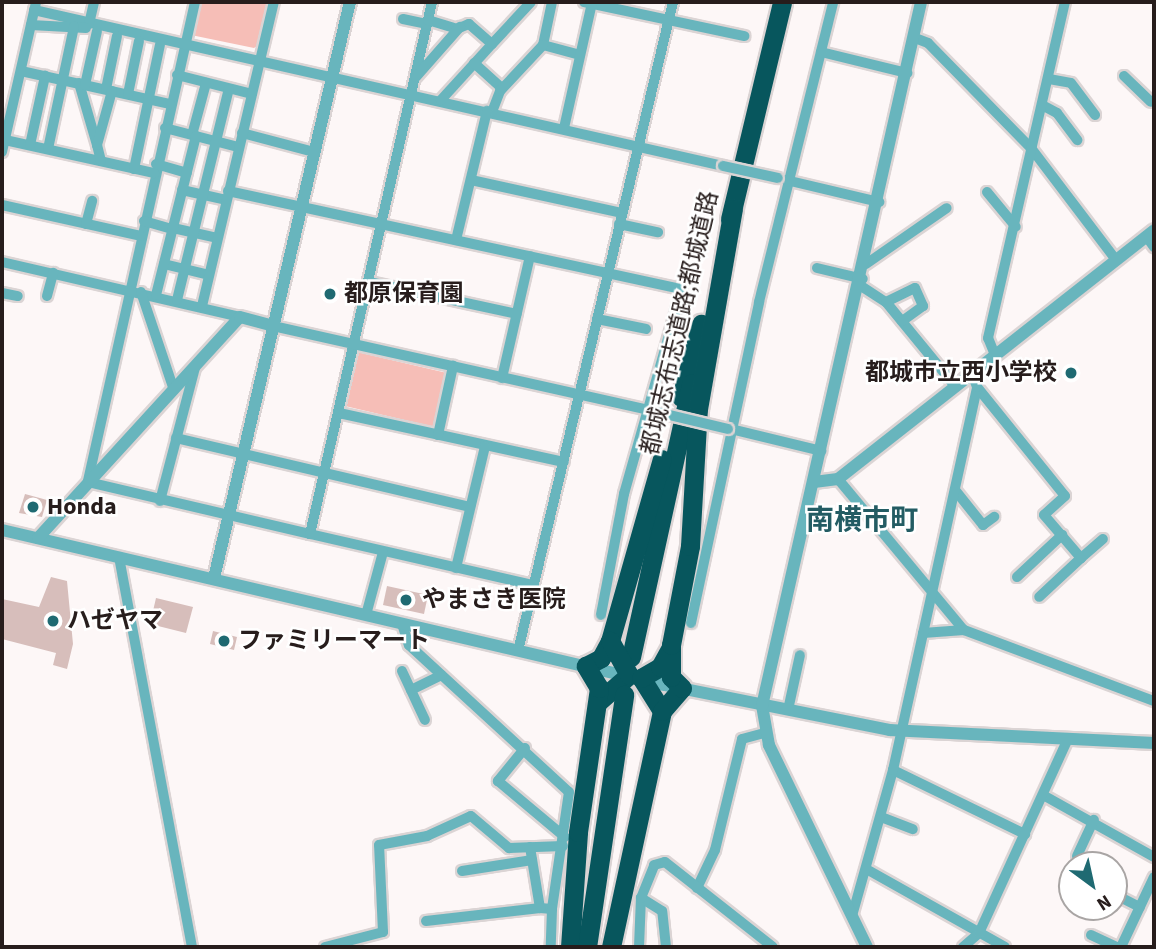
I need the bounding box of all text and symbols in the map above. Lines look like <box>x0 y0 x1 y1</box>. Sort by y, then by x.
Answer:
street label: 都城志布志道路;都城道路 <box>636 188 724 458</box>
place label: 都原保育園 <box>344 280 464 308</box>
marker: 都原保育園 <box>322 286 338 302</box>
place label: 都城市立西小学校 <box>865 359 1057 387</box>
marker: 都城市立西小学校 <box>1063 365 1079 381</box>
place label: Honda <box>47 493 117 521</box>
marker: Honda <box>25 499 41 515</box>
district label: 南横市町 <box>806 503 918 537</box>
place label: やまさき医院 <box>422 586 566 614</box>
marker: やまさき医院 <box>396 590 416 610</box>
place label: ハゼヤマ <box>67 607 163 635</box>
marker: ハゼヤマ <box>45 613 61 629</box>
place label: ファミリーマート <box>238 627 430 655</box>
marker: ファミリーマート <box>216 633 232 649</box>
north arrow <box>1058 851 1128 921</box>
text: N <box>1091 888 1116 917</box>

